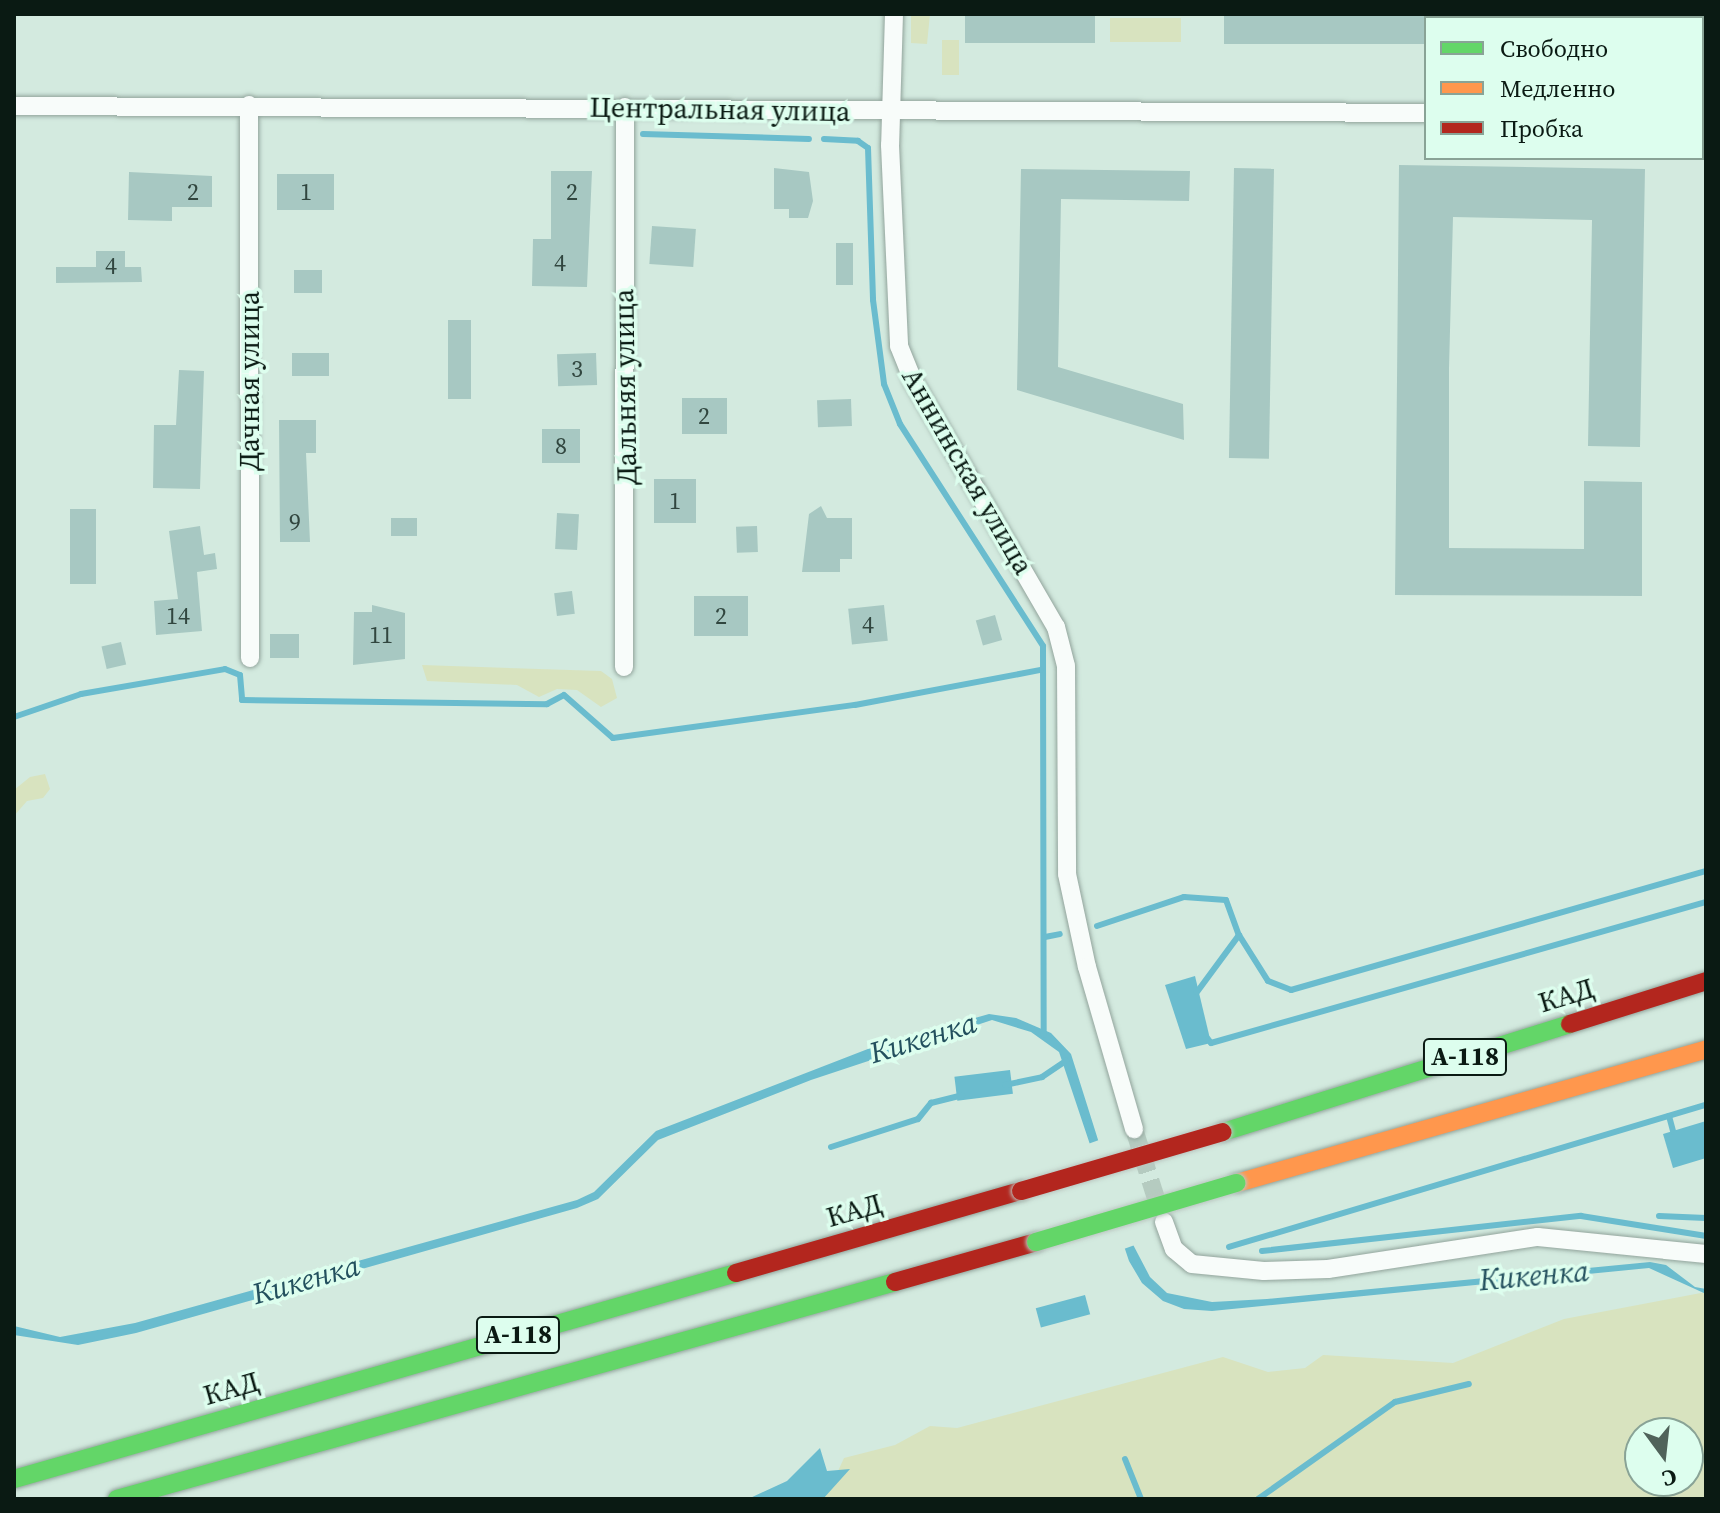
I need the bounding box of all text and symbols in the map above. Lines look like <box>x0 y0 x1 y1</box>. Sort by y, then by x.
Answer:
legend <box>1424 16 1704 160</box>
text: Свободно <box>1500 32 1608 65</box>
text: Медленно <box>1500 72 1615 105</box>
street label: Центральная улица <box>589 90 851 128</box>
text: Пробка <box>1500 112 1583 145</box>
house number: 2 <box>187 178 199 206</box>
house number: 1 <box>300 178 312 206</box>
house number: 2 <box>566 178 578 206</box>
house number: 4 <box>554 249 566 277</box>
house number: 4 <box>105 252 117 280</box>
street label: Дальняя улица <box>606 289 644 485</box>
street label: Дачная улица <box>232 291 266 471</box>
house number: 3 <box>571 355 583 383</box>
street label: Аннинская улица <box>895 362 1041 580</box>
house number: 2 <box>698 402 710 430</box>
house number: 8 <box>555 432 567 460</box>
house number: 1 <box>669 487 681 515</box>
house number: 9 <box>289 508 301 536</box>
house number: 14 <box>166 602 190 630</box>
house number: 2 <box>715 602 727 630</box>
house number: 4 <box>862 611 874 639</box>
house number: 11 <box>369 621 393 649</box>
street label: КАД <box>1534 971 1598 1019</box>
water label: Кикенка <box>865 1005 981 1071</box>
road number: А-118 <box>1421 1035 1509 1079</box>
street label: КАД <box>822 1186 886 1234</box>
water label: Кикенка <box>248 1248 364 1312</box>
water label: Кикенка <box>1478 1253 1590 1299</box>
road number: А-118 <box>474 1313 562 1357</box>
street label: КАД <box>199 1364 263 1412</box>
north arrow <box>1624 1417 1704 1497</box>
text: С <box>1659 1462 1680 1495</box>

